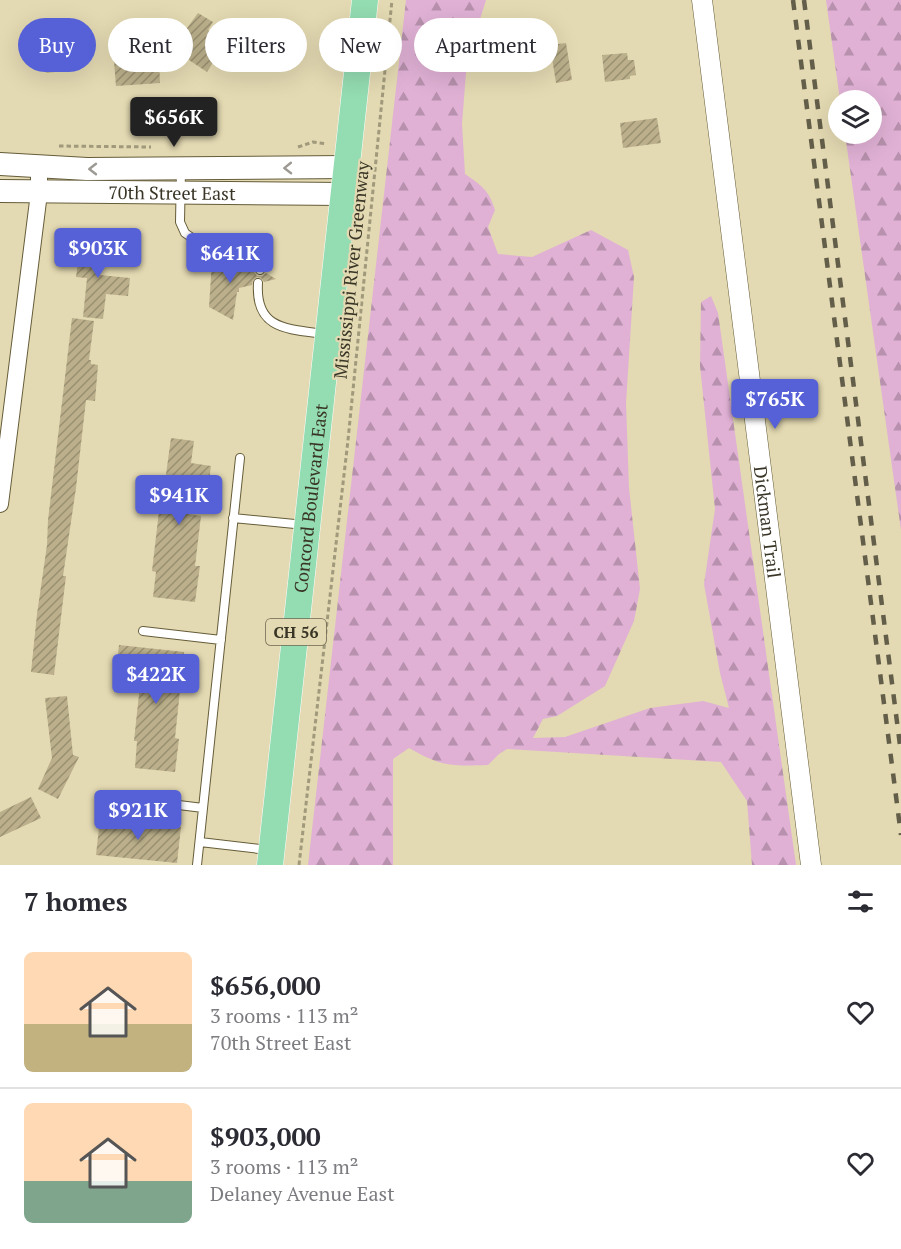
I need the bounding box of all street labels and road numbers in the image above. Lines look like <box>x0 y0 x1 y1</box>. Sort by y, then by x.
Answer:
street label: Mississippi River Greenway <box>328 159 374 380</box>
street label: 70th Street East <box>108 180 236 205</box>
street label: Concord Boulevard East <box>288 402 333 594</box>
street label: Dickman Trail <box>749 464 787 579</box>
road number: CH 56 <box>266 619 326 645</box>

